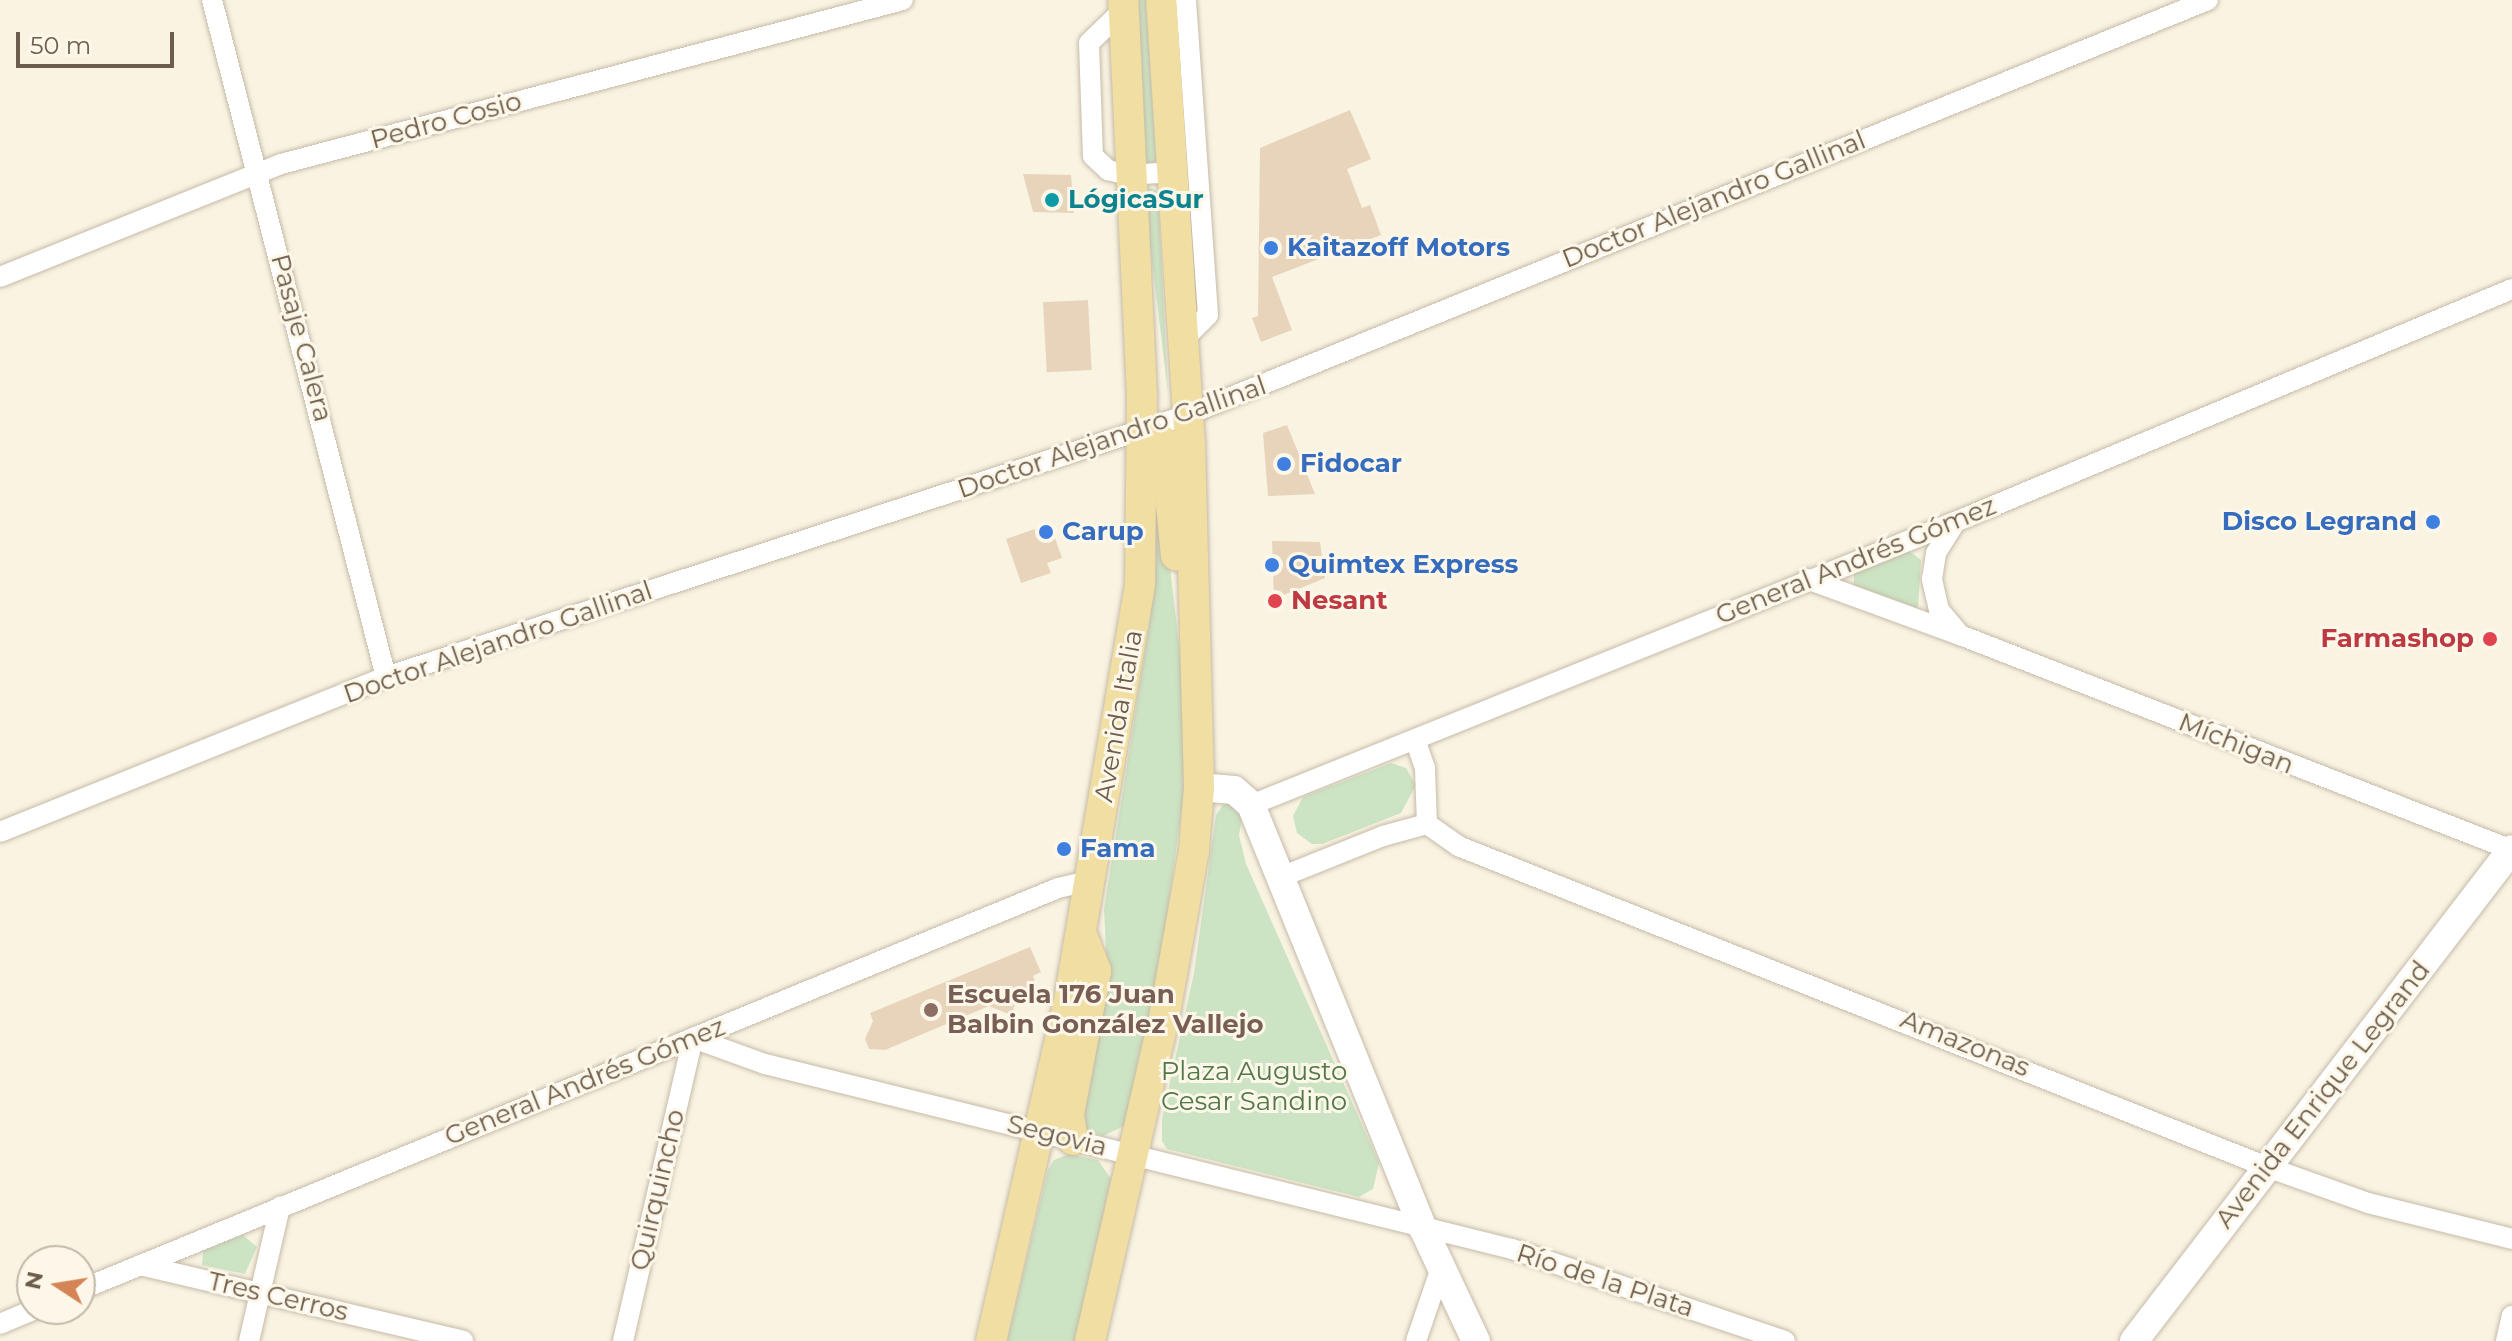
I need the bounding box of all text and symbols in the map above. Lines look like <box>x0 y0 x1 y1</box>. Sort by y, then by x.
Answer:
scale bar <box>20 16 178 66</box>
text: 50 m <box>30 31 91 60</box>
street label: Pedro Cosio <box>367 86 525 156</box>
street label: Doctor Alejandro Gallinal <box>1558 125 1870 275</box>
place label: LógicaSur <box>1068 184 1204 216</box>
marker: LógicaSur <box>1043 191 1061 209</box>
place label: Kaitazoff Motors <box>1287 232 1510 264</box>
marker: Kaitazoff Motors <box>1262 239 1280 257</box>
street label: Pasaje Calera <box>264 251 338 425</box>
street label: Doctor Alejandro Gallinal <box>953 370 1271 506</box>
place label: Fidocar <box>1300 448 1402 480</box>
marker: Fidocar <box>1275 455 1293 473</box>
street label: General Andrés Gómez <box>1711 490 2001 632</box>
place label: Disco Legrand <box>2222 506 2417 538</box>
marker: Disco Legrand <box>2424 513 2442 531</box>
place label: Carup <box>1062 516 1144 548</box>
marker: Carup <box>1037 523 1055 541</box>
place label: Quimtex Express <box>1288 549 1518 581</box>
marker: Quimtex Express <box>1263 556 1281 574</box>
street label: Doctor Alejandro Gallinal <box>339 575 657 711</box>
place label: Nesant <box>1291 585 1388 617</box>
marker: Nesant <box>1266 592 1284 610</box>
place label: Farmashop <box>2320 623 2474 655</box>
street label: Avenida Italia <box>1089 627 1149 805</box>
marker: Farmashop <box>2481 630 2499 648</box>
street label: Míchigan <box>2174 707 2298 781</box>
place label: Fama <box>1080 833 1156 865</box>
marker: Fama <box>1055 840 1073 858</box>
street label: Avenida Enrique Legrand <box>2209 955 2437 1235</box>
place label: Escuela 176 Juan Balbin González Vallejo <box>947 979 1264 1040</box>
marker: Escuela 176 Juan Balbin González Vallejo <box>922 1001 940 1019</box>
street label: Amazonas <box>1896 1004 2034 1084</box>
street label: General Andrés Gómez <box>440 1011 730 1153</box>
park label: Plaza Augusto Cesar Sandino <box>1161 1056 1347 1118</box>
street label: Quirquincho <box>624 1106 692 1274</box>
street label: Segovia <box>1004 1109 1110 1163</box>
street label: Río de la Plata <box>1512 1238 1698 1324</box>
north arrow <box>16 1245 96 1325</box>
street label: Tres Cerros <box>205 1266 351 1328</box>
text: N <box>19 1269 49 1292</box>

